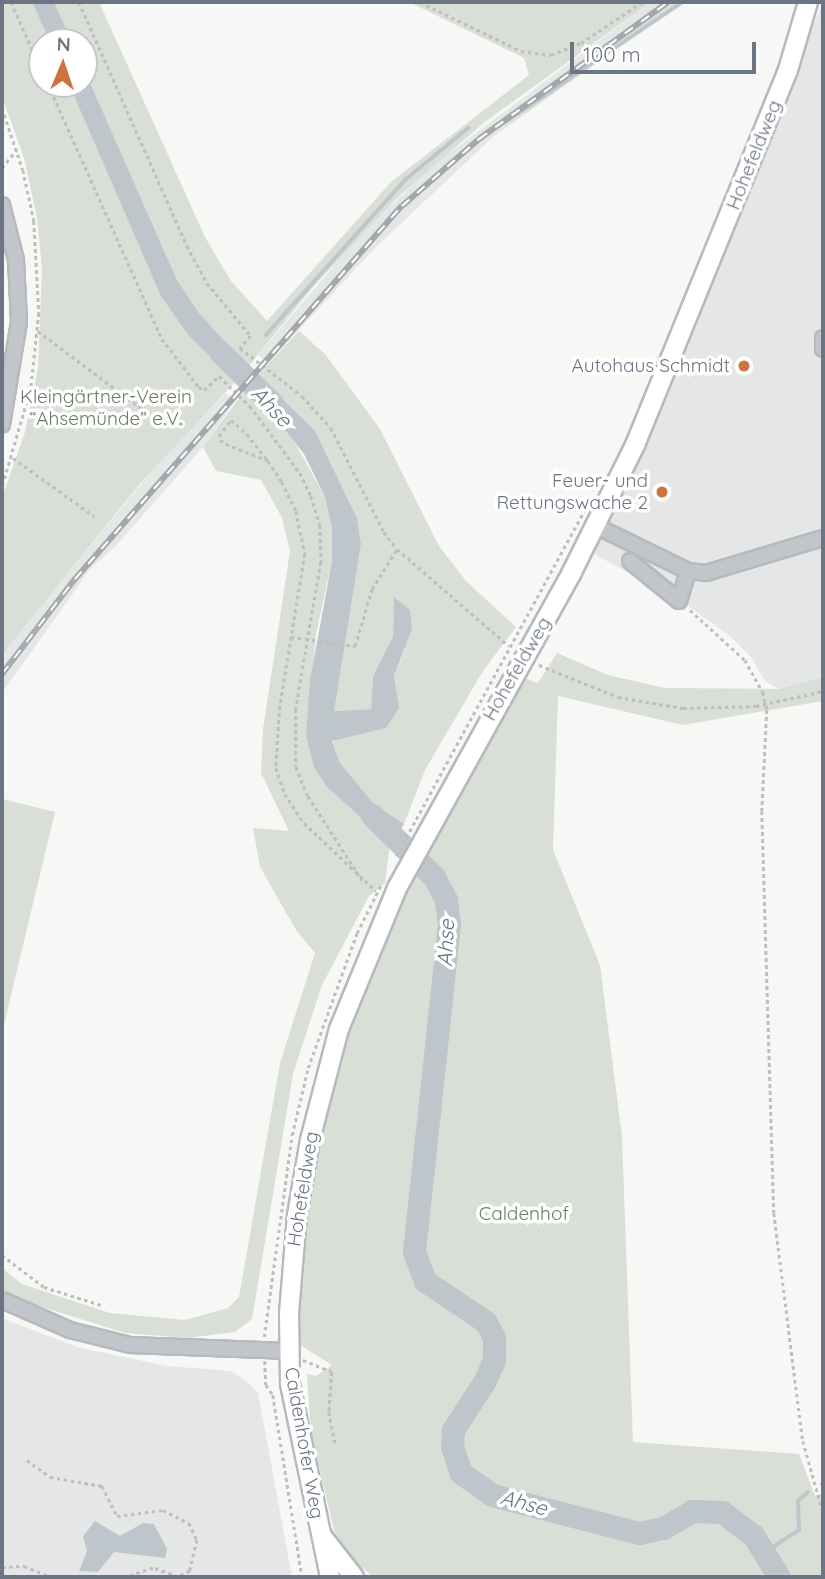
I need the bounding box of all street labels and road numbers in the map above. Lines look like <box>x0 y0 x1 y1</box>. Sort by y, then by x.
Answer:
street label: Hohefeldweg <box>722 97 786 213</box>
street label: Hohefeldweg <box>478 613 556 725</box>
street label: Hohefeldweg <box>283 1130 323 1248</box>
street label: Caldenhofer Weg <box>279 1365 329 1521</box>

